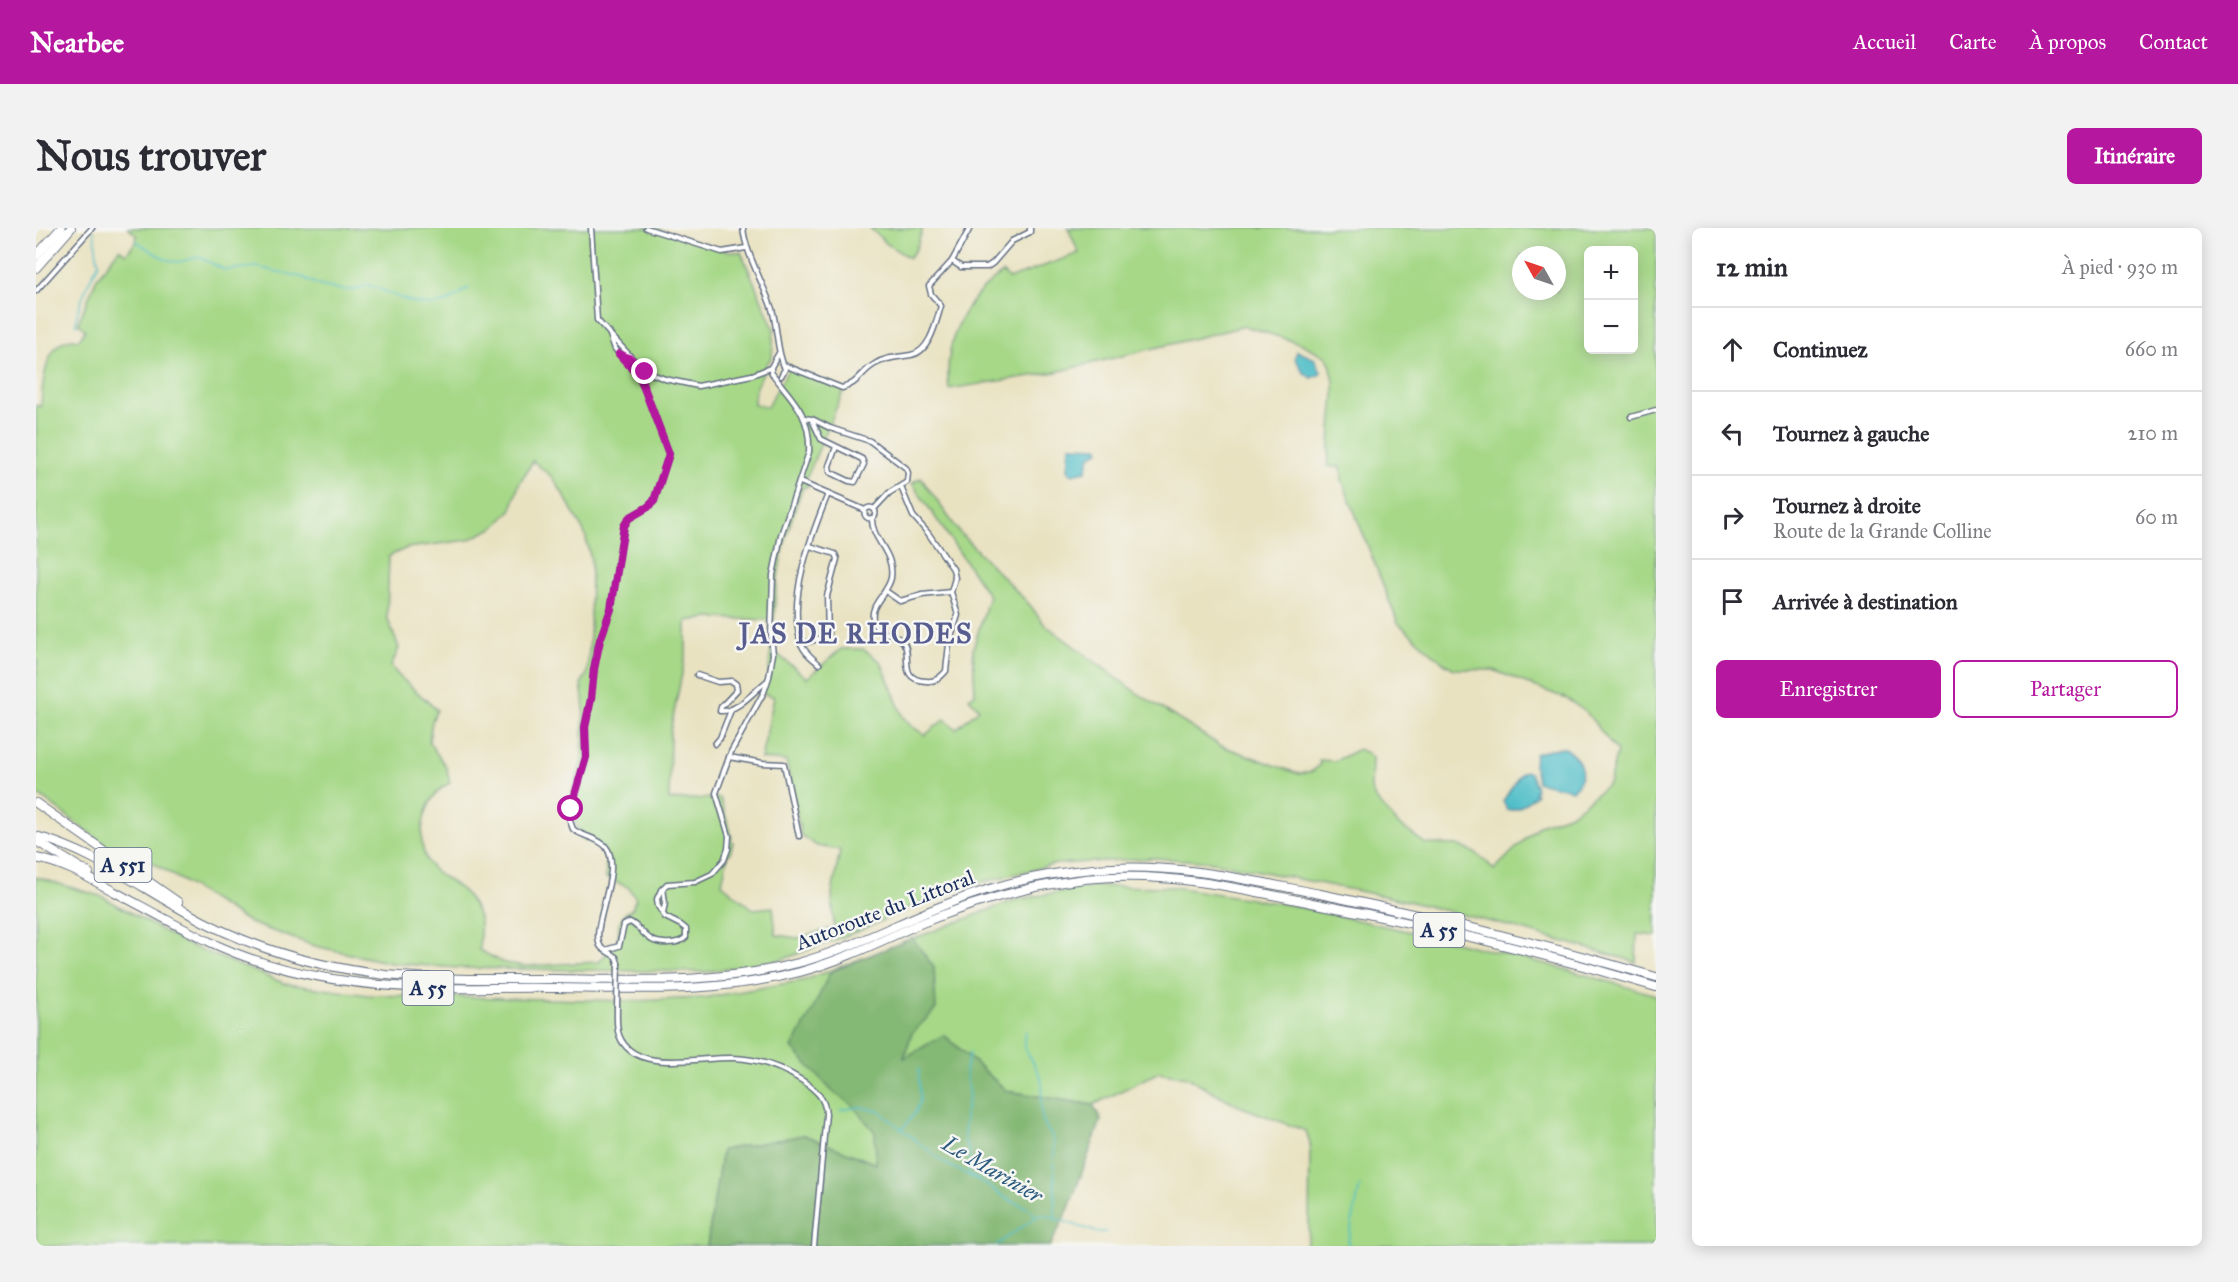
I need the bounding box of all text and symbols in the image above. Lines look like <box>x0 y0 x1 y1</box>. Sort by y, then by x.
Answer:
text: Nearbee <box>30 25 124 60</box>
text: Accueil <box>1853 29 1916 55</box>
text: Carte <box>1949 29 1997 55</box>
text: À propos <box>2030 29 2106 55</box>
text: Contact <box>2139 29 2208 55</box>
button: Itinéraire <box>2067 128 2202 184</box>
text: Nous trouver <box>36 130 266 182</box>
north arrow <box>1512 246 1566 300</box>
map controls <box>1584 246 1638 354</box>
button: + <box>1584 246 1638 300</box>
text: 12 min <box>1716 251 1788 283</box>
text: À pied · 930 m <box>2062 255 2178 279</box>
button: − <box>1584 300 1638 354</box>
icon: ahead <box>1716 333 1749 366</box>
text: Continuez <box>1773 336 1868 363</box>
text: 660 m <box>2125 337 2178 361</box>
route end <box>631 358 657 384</box>
icon: left <box>1716 417 1749 450</box>
text: Tournez à gauche <box>1773 420 1929 447</box>
text: 210 m <box>2128 421 2178 445</box>
text: Tournez à droite <box>1773 492 1921 519</box>
icon: right <box>1716 501 1749 534</box>
text: 60 m <box>2135 505 2178 529</box>
text: Route de la Grande Colline <box>1773 519 1992 543</box>
icon: arrive <box>1716 585 1749 618</box>
text: Arrivée à destination <box>1773 588 1958 615</box>
district label: JAS DE RHODES <box>736 617 973 651</box>
button: Enregistrer <box>1716 660 1941 718</box>
button: Partager <box>1953 660 2178 718</box>
route start <box>557 795 583 821</box>
road number: A 551 <box>94 848 152 882</box>
street label: Autoroute du Littoral <box>791 864 978 956</box>
road number: A 55 <box>1414 913 1464 947</box>
road number: A 55 <box>402 971 454 1005</box>
water label: Le Marinier <box>937 1129 1049 1210</box>

